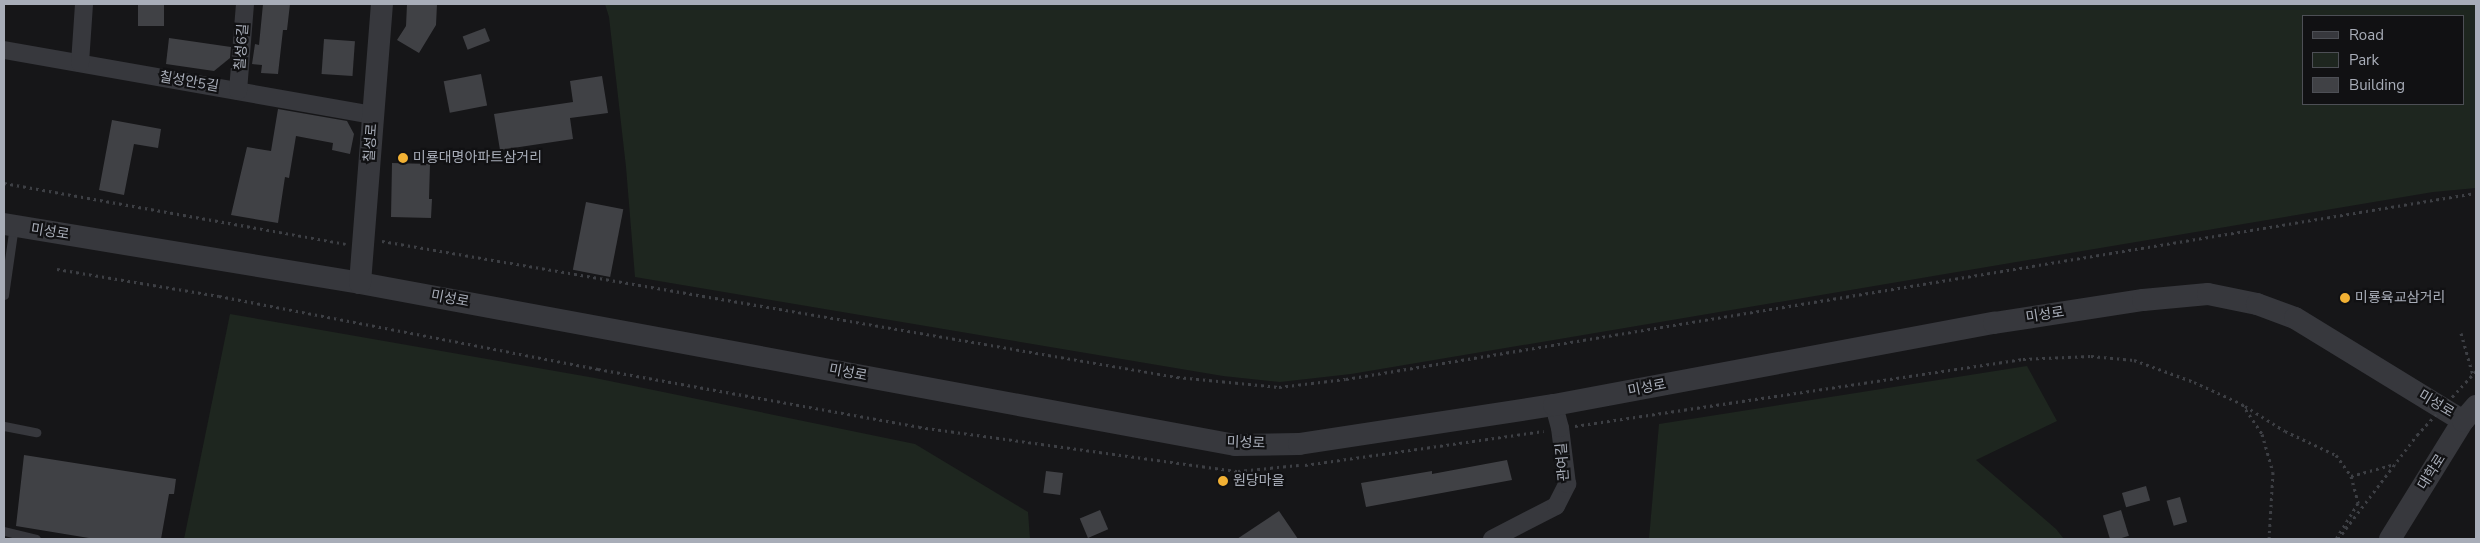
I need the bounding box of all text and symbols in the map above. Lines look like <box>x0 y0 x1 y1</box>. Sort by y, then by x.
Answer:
legend <box>2302 15 2465 105</box>
street label: 칠성6길 <box>232 23 252 71</box>
text: Road <box>2349 25 2384 45</box>
text: Park <box>2349 50 2379 70</box>
street label: 칠성안5길 <box>158 69 220 95</box>
text: Building <box>2349 75 2405 95</box>
street label: 칠성로 <box>361 123 381 163</box>
place label: 미룡대명아파트삼거리 <box>413 150 542 166</box>
marker: 미룡대명아파트삼거리 <box>397 152 409 164</box>
street label: 미성로 <box>30 221 70 243</box>
street label: 미성로 <box>429 287 471 311</box>
place label: 미룡육교삼거리 <box>2355 290 2445 306</box>
marker: 미룡육교삼거리 <box>2339 292 2351 304</box>
street label: 미성로 <box>2025 304 2065 326</box>
street label: 미성로 <box>827 361 869 385</box>
street label: 미성로 <box>1626 376 1668 400</box>
street label: 미성로 <box>2415 387 2457 421</box>
street label: 미성로 <box>1226 434 1266 452</box>
street label: 관여길 <box>1553 442 1573 482</box>
street label: 대학로 <box>2415 451 2449 493</box>
place label: 원당마을 <box>1233 473 1285 489</box>
marker: 원당마을 <box>1217 475 1229 487</box>

